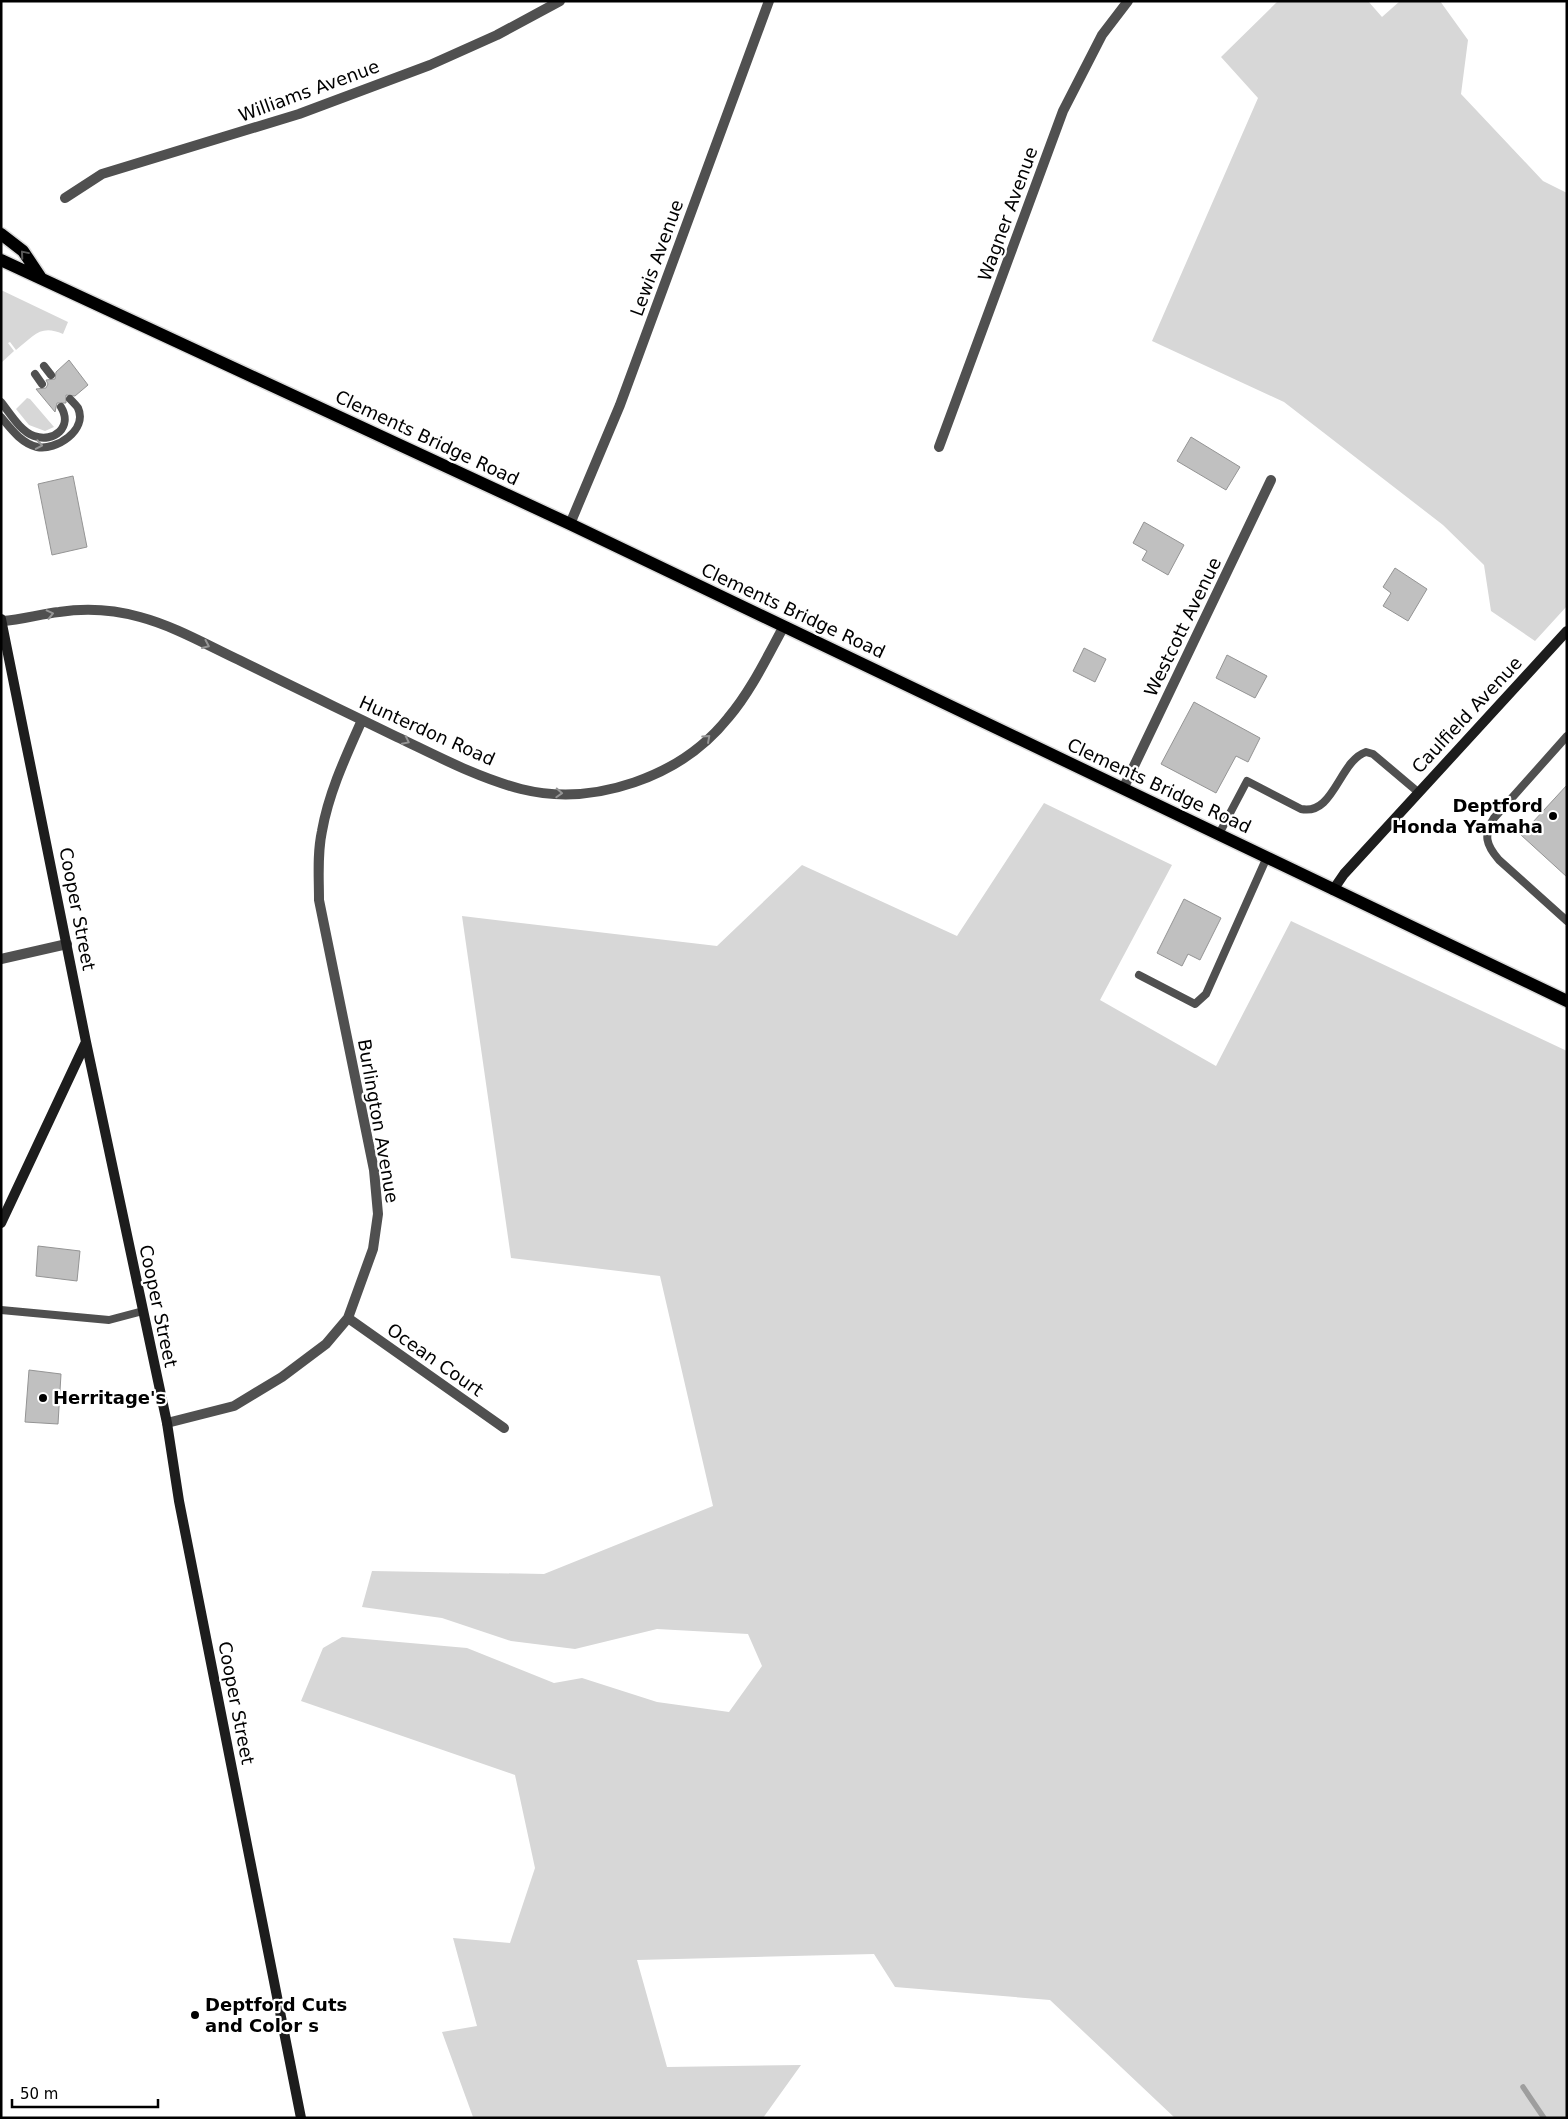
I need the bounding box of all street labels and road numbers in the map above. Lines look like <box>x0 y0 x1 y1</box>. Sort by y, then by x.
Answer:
street label: Williams Avenue <box>236 55 382 126</box>
street label: Wagner Avenue <box>973 144 1042 284</box>
street label: Lewis Avenue <box>626 197 687 319</box>
street label: Clements Bridge Road <box>332 386 522 489</box>
street label: Westcott Avenue <box>1140 554 1225 700</box>
street label: Clements Bridge Road <box>698 559 888 662</box>
street label: Caulfield Avenue <box>1407 652 1526 777</box>
street label: Hunterdon Road <box>356 691 498 770</box>
street label: Clements Bridge Road <box>1064 734 1254 837</box>
street label: Cooper Street <box>55 846 100 972</box>
street label: Burlington Avenue <box>354 1037 403 1205</box>
street label: Cooper Street <box>135 1243 182 1369</box>
street label: Ocean Court <box>383 1319 487 1401</box>
street label: Cooper Street <box>214 1640 259 1766</box>

